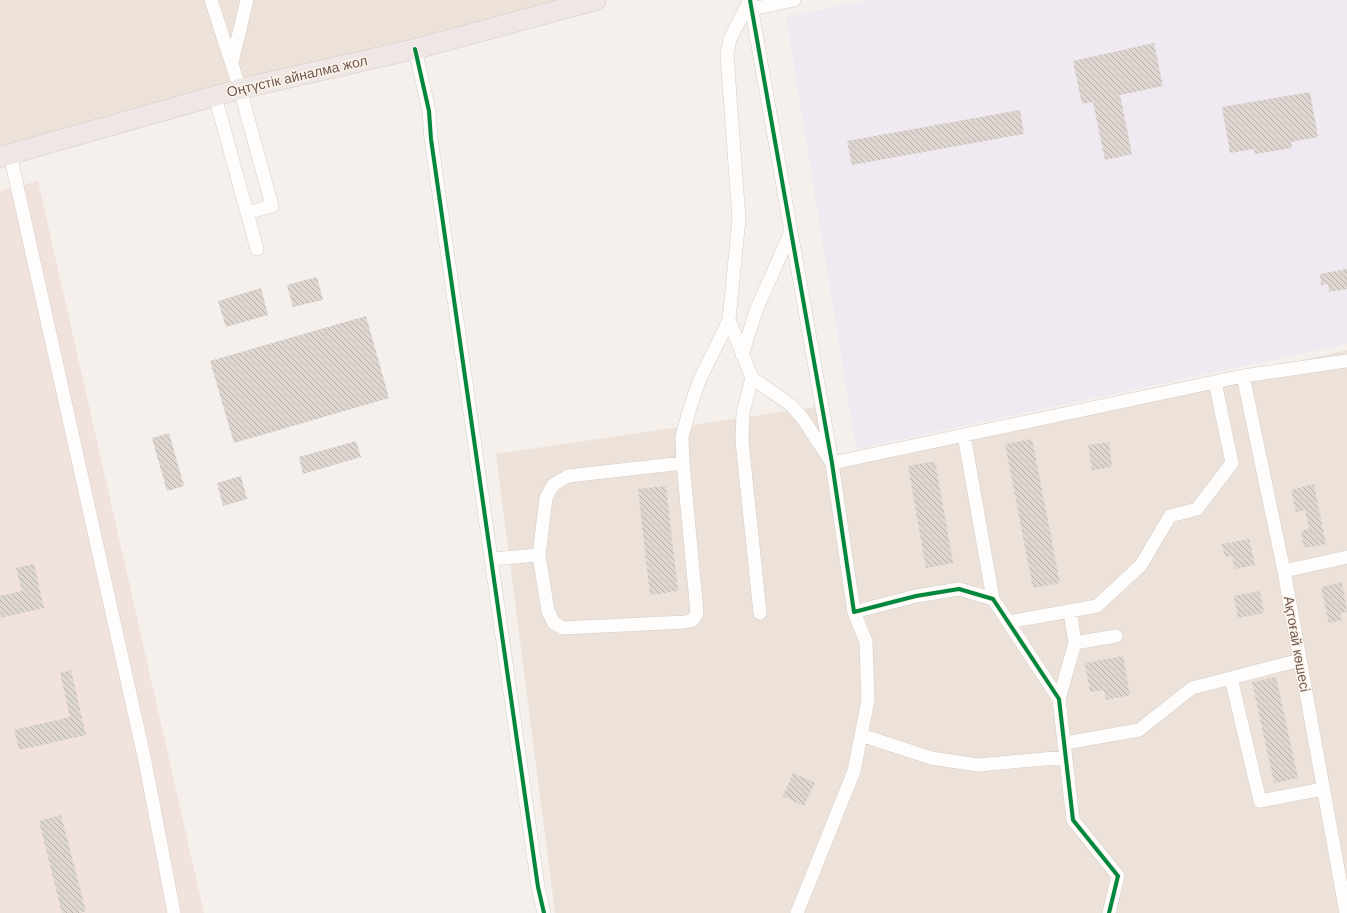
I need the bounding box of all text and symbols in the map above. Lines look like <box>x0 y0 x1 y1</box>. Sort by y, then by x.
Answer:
street label: Оңтүстік айналма жол <box>225 51 369 101</box>
street label: Ақтоғай көшесі <box>1280 595 1314 693</box>

